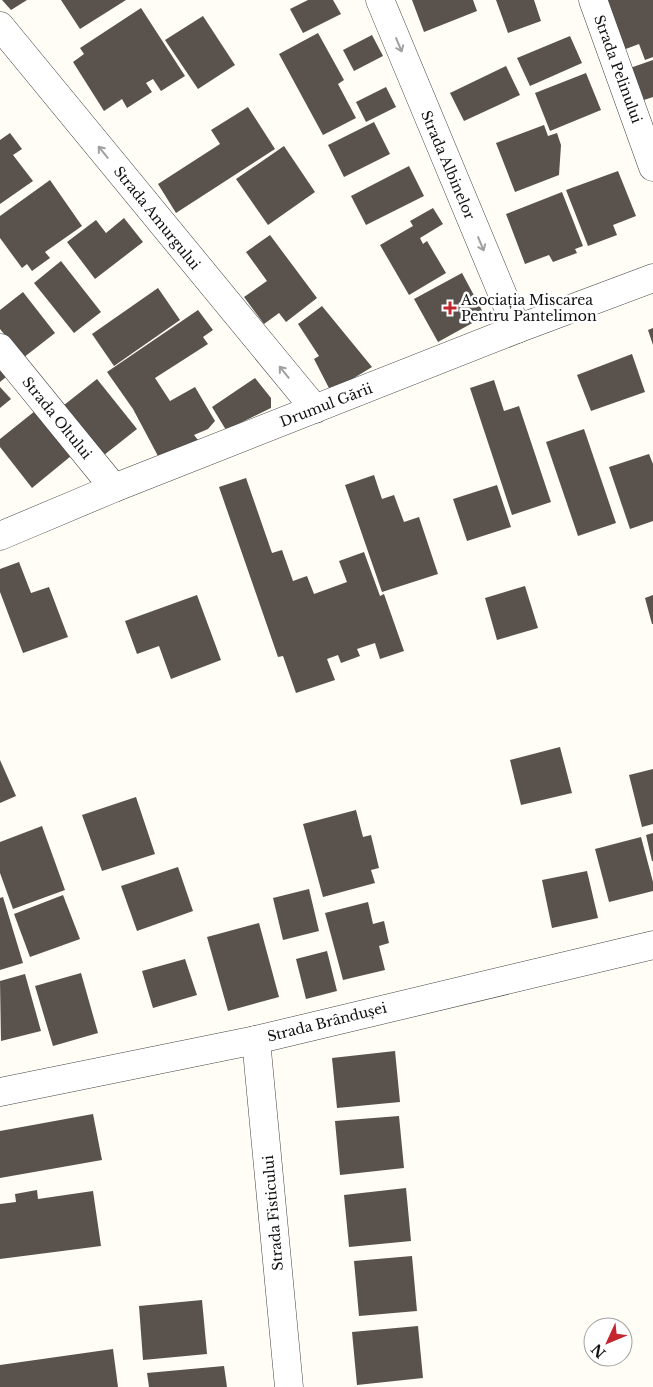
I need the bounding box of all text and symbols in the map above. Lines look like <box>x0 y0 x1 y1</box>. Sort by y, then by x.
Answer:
street label: Strada Pelinului <box>590 12 646 126</box>
one-way arrow <box>395 37 404 52</box>
street label: Strada Albinelor <box>417 108 479 222</box>
one-way arrow <box>98 145 109 158</box>
street label: Strada Amurgului <box>110 163 204 273</box>
one-way arrow <box>477 236 487 251</box>
place label: Asociația Miscarea Pentru Pantelimon <box>460 291 597 325</box>
marker: Asociația Miscarea Pentru Pantelimon <box>443 301 457 315</box>
one-way arrow <box>279 366 290 379</box>
street label: Strada Oltului <box>18 373 96 463</box>
street label: Drumul Gării <box>277 379 375 431</box>
street label: Strada Brândușei <box>265 998 389 1046</box>
street label: Strada Fisticului <box>259 1154 287 1272</box>
north arrow <box>583 1317 633 1367</box>
text: N <box>588 1340 610 1362</box>

